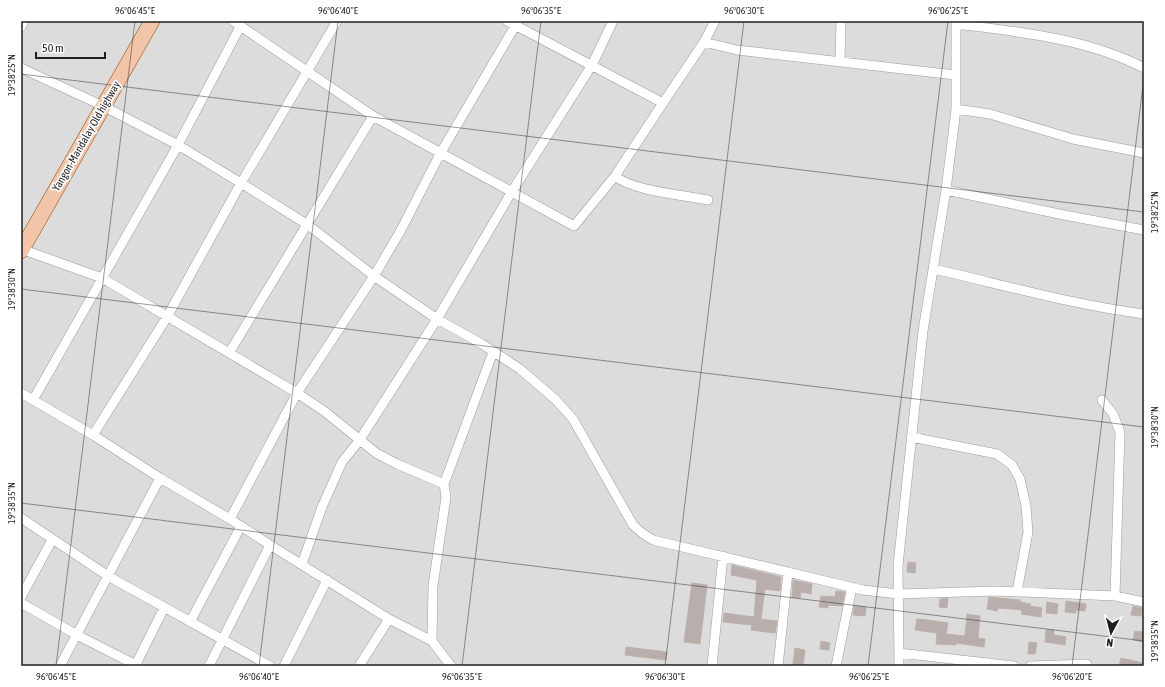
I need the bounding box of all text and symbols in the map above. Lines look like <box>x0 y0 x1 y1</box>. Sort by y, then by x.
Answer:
text: 96°06'45"E <box>115 5 156 16</box>
text: 96°06'40"E <box>318 5 359 16</box>
text: 96°06'35"E <box>521 5 562 16</box>
text: 96°06'30"E <box>724 5 765 16</box>
text: 96°06'25"E <box>928 5 969 16</box>
scale bar <box>36 34 105 60</box>
text: 50 m <box>42 41 64 55</box>
text: 19°38'25"N <box>6 54 17 96</box>
street label: Yangon-Mandalay Old highway <box>50 79 123 193</box>
text: 19°38'25"N <box>1149 191 1160 233</box>
text: 19°38'30"N <box>6 268 17 310</box>
text: 19°38'30"N <box>1149 406 1160 448</box>
text: 19°38'35"N <box>6 482 17 524</box>
north arrow <box>1091 613 1131 653</box>
text: 19°38'35"N <box>1149 620 1160 662</box>
text: N <box>1106 637 1114 649</box>
text: 96°06'45"E <box>36 671 77 682</box>
text: 96°06'40"E <box>239 671 280 682</box>
text: 96°06'35"E <box>442 671 483 682</box>
text: 96°06'30"E <box>645 671 686 682</box>
text: 96°06'25"E <box>849 671 890 682</box>
text: 96°06'20"E <box>1052 671 1093 682</box>

